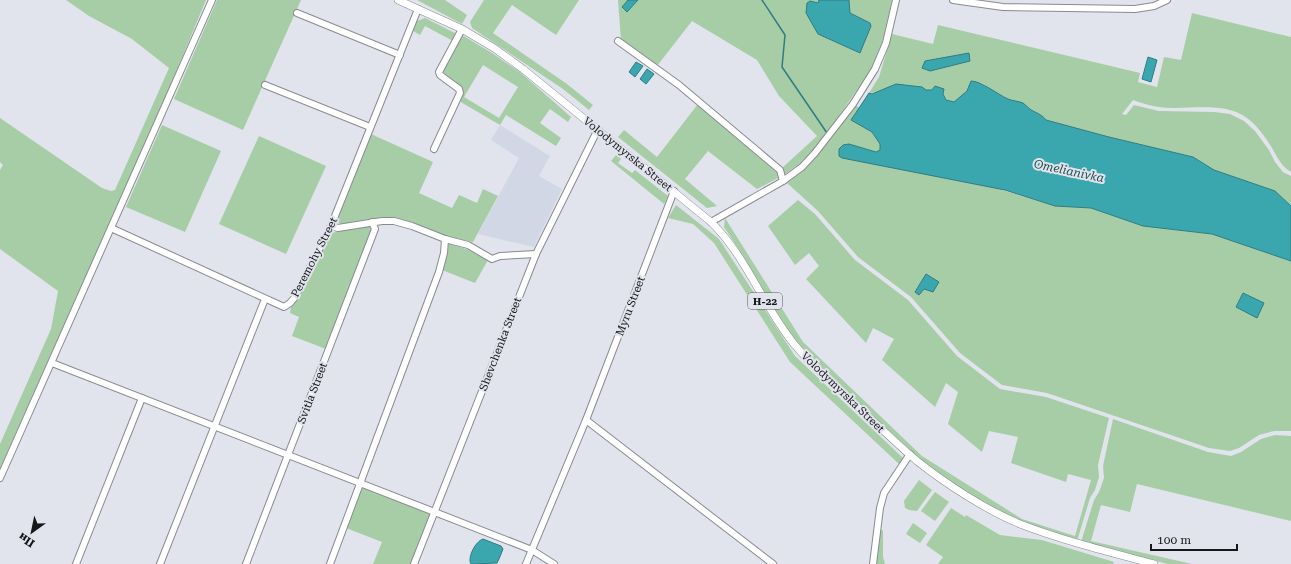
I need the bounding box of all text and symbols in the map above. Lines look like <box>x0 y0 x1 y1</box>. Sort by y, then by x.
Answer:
street label: Volodymyrska Street <box>581 115 675 194</box>
water label: Omelianivka <box>1033 157 1105 185</box>
street label: Peremohy Street <box>289 215 340 299</box>
street label: Myru Street <box>613 275 648 338</box>
road number: Н-22 <box>748 293 782 309</box>
street label: Shevchenka Street <box>477 296 524 393</box>
street label: Volodymyrska Street <box>798 349 887 435</box>
street label: Svitla Street <box>295 361 330 426</box>
north arrow <box>12 512 52 552</box>
scale bar <box>1151 526 1237 552</box>
text: Пн <box>16 530 37 550</box>
text: 100 m <box>1157 533 1191 547</box>

